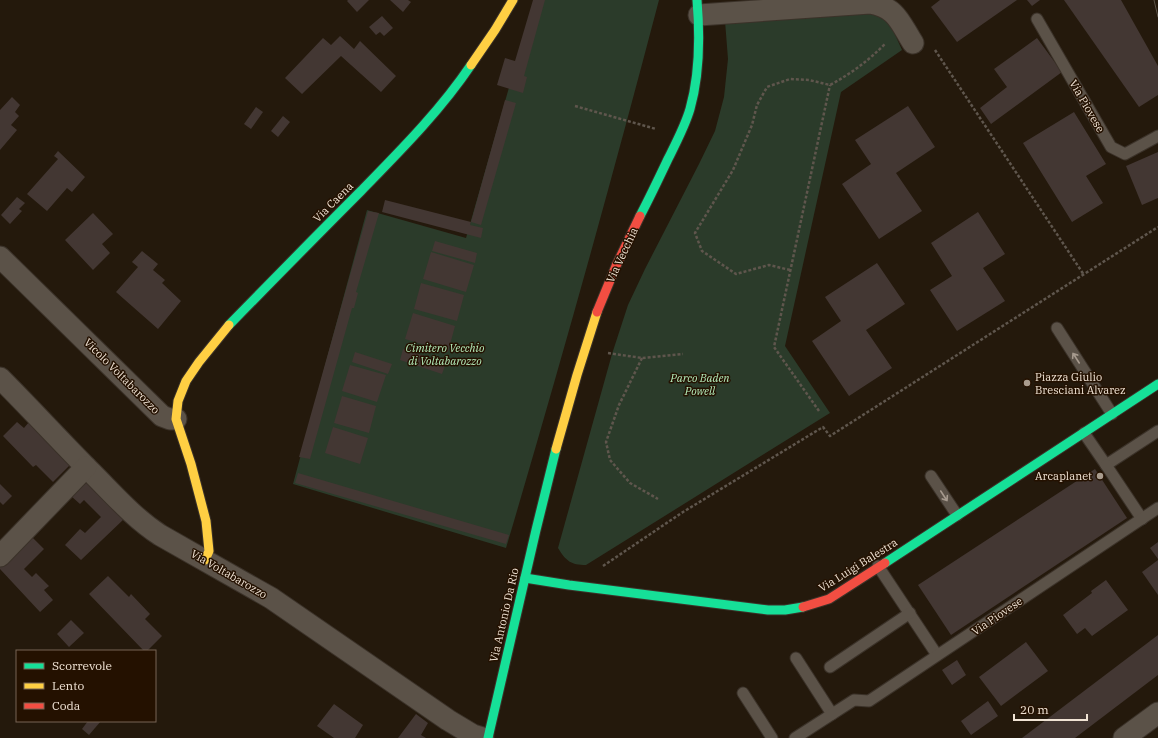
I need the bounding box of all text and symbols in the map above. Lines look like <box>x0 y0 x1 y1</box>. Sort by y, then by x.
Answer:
street label: Via Piovese <box>1066 77 1108 135</box>
street label: Via Caena <box>310 179 356 225</box>
street label: Via Vecchia <box>603 225 641 285</box>
street label: Vicolo Voltabarozzo <box>81 335 163 417</box>
park label: Cimitero Vecchio di Voltabarozzo <box>406 341 485 368</box>
one-way arrow <box>1072 353 1080 364</box>
place label: Piazza Giulio Bresciani Alvarez <box>1035 370 1126 397</box>
park label: Parco Baden Powell <box>669 371 730 398</box>
marker: Piazza Giulio Bresciani Alvarez <box>1022 378 1032 388</box>
place label: Arcaplanet <box>1035 469 1092 483</box>
marker: Arcaplanet <box>1095 471 1105 481</box>
one-way arrow <box>940 490 948 501</box>
street label: Via Luigi Balestra <box>816 535 900 595</box>
street label: Via Voltabarozzo <box>188 546 270 602</box>
street label: Via Antonio Da Rio <box>486 566 522 664</box>
street label: Via Piovese <box>969 594 1025 638</box>
legend <box>16 650 156 722</box>
text: Scorrevole <box>52 658 112 673</box>
text: Lento <box>52 678 84 693</box>
scale bar <box>1014 696 1087 722</box>
text: Coda <box>52 698 81 713</box>
text: 20 m <box>1020 702 1049 717</box>

